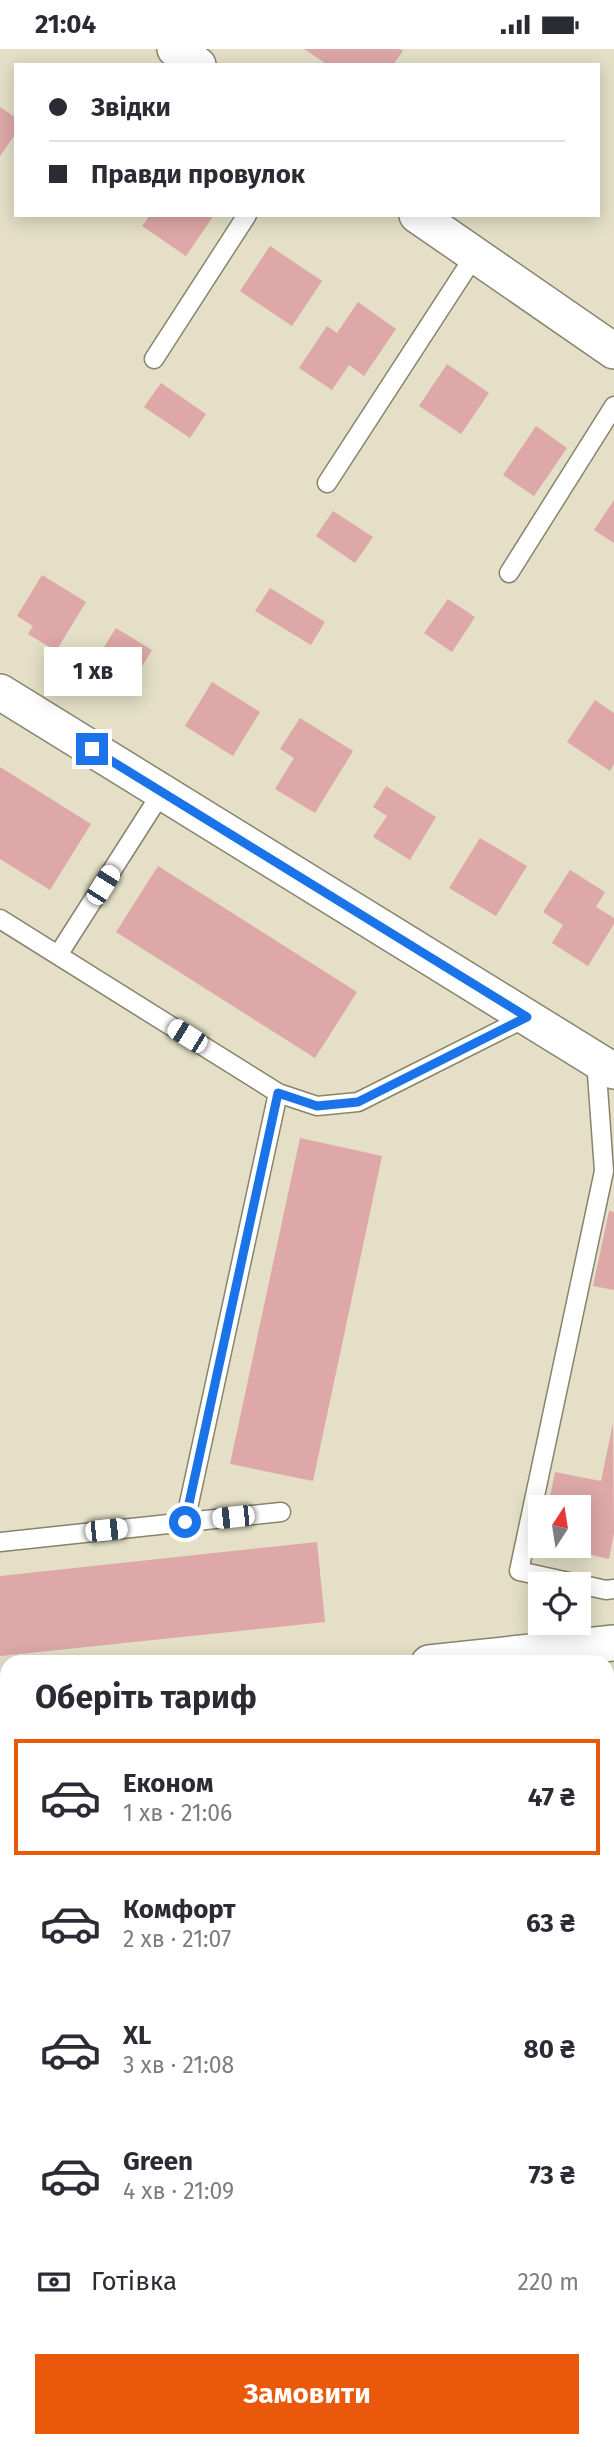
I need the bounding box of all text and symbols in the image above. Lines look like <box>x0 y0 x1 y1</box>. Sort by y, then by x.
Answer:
text: 21:04 <box>35 9 96 40</box>
text: Звідки <box>91 92 171 123</box>
text: Правди провулок <box>91 159 305 190</box>
callout: 1 хв <box>43 647 141 697</box>
text: 1 хв <box>73 657 113 685</box>
route end <box>76 733 108 765</box>
car <box>83 862 124 908</box>
car <box>164 1016 211 1056</box>
north arrow <box>528 1495 592 1557</box>
map controls <box>528 1495 591 1635</box>
car <box>212 1504 255 1530</box>
route start <box>169 1506 201 1538</box>
car <box>85 1517 128 1543</box>
button: locate <box>528 1572 591 1635</box>
text: Оберіть тариф <box>35 1678 257 1716</box>
icon: car <box>39 1766 102 1829</box>
text: Економ <box>123 1768 213 1799</box>
text: 47 ₴ <box>528 1782 575 1813</box>
text: 1 хв · 21:06 <box>123 1799 232 1827</box>
icon: car <box>39 1892 102 1955</box>
text: Комфорт <box>123 1894 236 1925</box>
text: 63 ₴ <box>526 1908 575 1939</box>
text: 2 хв · 21:07 <box>123 1925 231 1953</box>
icon: car <box>39 2018 102 2081</box>
text: XL <box>123 2020 151 2051</box>
text: 80 ₴ <box>524 2034 575 2065</box>
text: 3 хв · 21:08 <box>123 2051 234 2079</box>
icon: car <box>39 2144 102 2207</box>
text: Green <box>123 2146 193 2177</box>
text: 73 ₴ <box>528 2160 575 2191</box>
text: 4 хв · 21:09 <box>123 2177 234 2205</box>
icon: cash <box>35 2263 73 2301</box>
text: Готівка <box>91 2266 177 2297</box>
text: 220 m <box>518 2268 579 2296</box>
button: Замовити <box>35 2354 579 2434</box>

